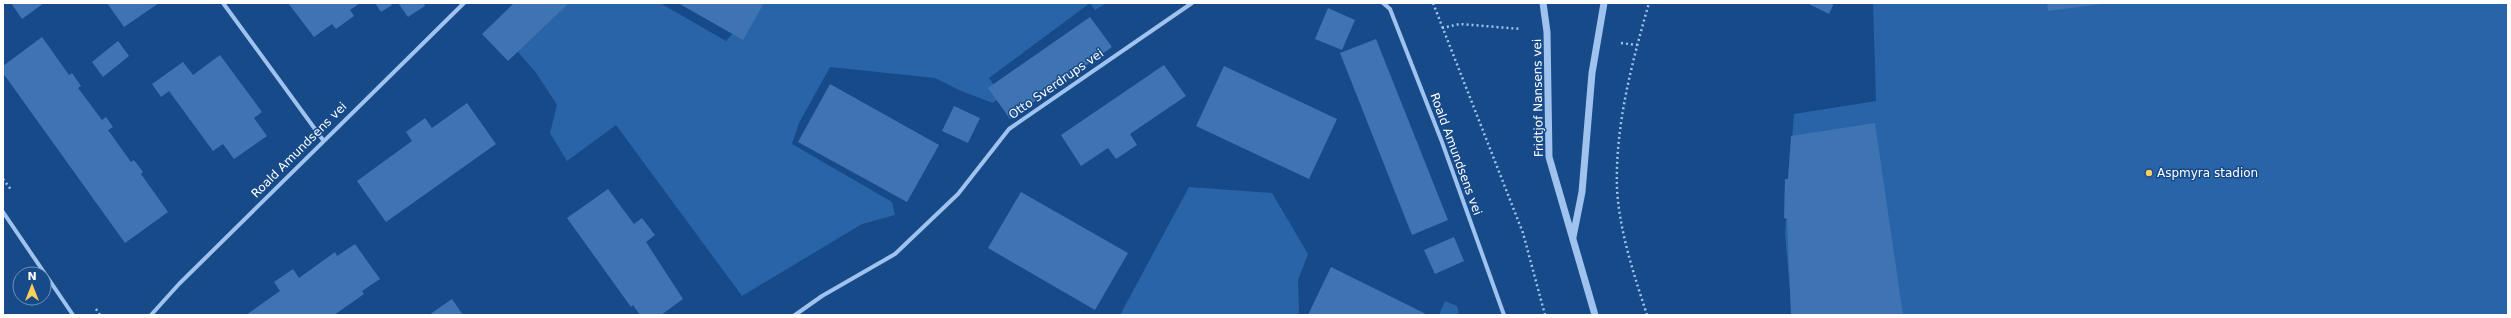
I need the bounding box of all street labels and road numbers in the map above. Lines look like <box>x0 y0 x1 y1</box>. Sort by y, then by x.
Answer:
street label: Fridtjof Nansens vei <box>1530 39 1546 157</box>
street label: Otto Sverdrups vei <box>1006 46 1106 122</box>
street label: Roald Amundsens vei <box>1427 91 1485 217</box>
street label: Roald Amundsens vei <box>248 99 350 201</box>

